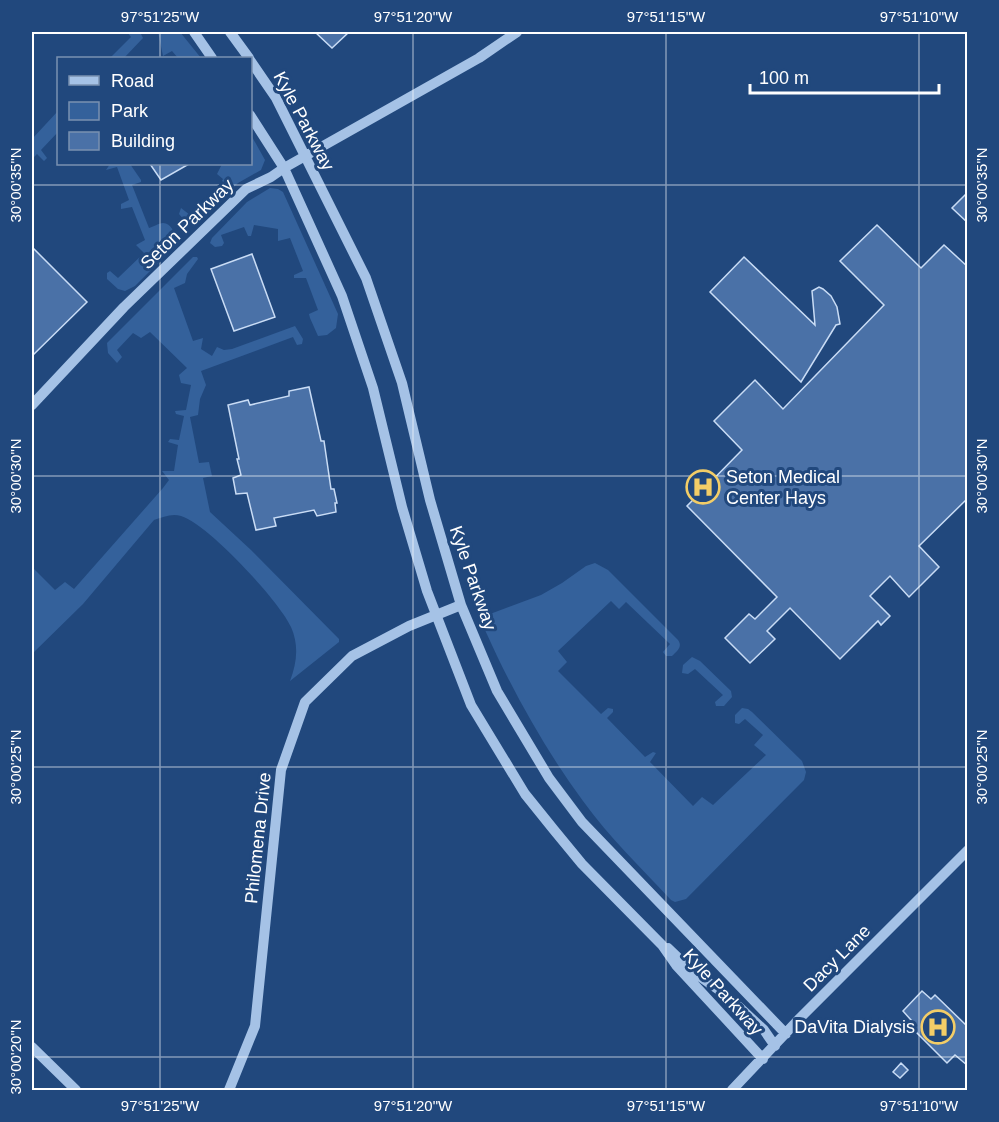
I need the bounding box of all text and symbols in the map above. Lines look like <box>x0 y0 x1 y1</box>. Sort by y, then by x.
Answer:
text: 97°51'25"W <box>121 8 200 25</box>
text: 97°51'20"W <box>374 8 453 25</box>
text: 97°51'15"W <box>627 8 706 25</box>
text: 97°51'10"W <box>880 8 959 25</box>
legend <box>57 57 252 165</box>
scale bar <box>750 57 939 95</box>
street label: Kyle Parkway <box>270 68 338 174</box>
text: 100 m <box>759 68 809 88</box>
text: Road <box>111 71 154 91</box>
text: Park <box>111 101 149 121</box>
text: Building <box>111 131 175 151</box>
text: 30°00'35"N <box>7 147 24 223</box>
text: 30°00'35"N <box>973 147 990 223</box>
street label: Seton Parkway <box>137 175 237 273</box>
text: 30°00'30"N <box>7 438 24 514</box>
text: 30°00'30"N <box>973 438 990 514</box>
place label: Seton Medical Center Hays <box>726 467 840 508</box>
hospital icon: Seton Medical Center Hays <box>685 469 721 505</box>
street label: Kyle Parkway <box>446 523 500 633</box>
text: 30°00'25"N <box>7 729 24 805</box>
text: 30°00'25"N <box>973 729 990 805</box>
street label: Philomena Drive <box>241 771 275 905</box>
street label: Dacy Lane <box>800 921 874 995</box>
street label: Kyle Parkway <box>679 945 767 1039</box>
hospital icon: DaVita Dialysis <box>920 1009 956 1045</box>
place label: DaVita Dialysis <box>794 1017 915 1037</box>
text: 30°00'20"N <box>7 1019 24 1095</box>
text: 97°51'25"W <box>121 1097 200 1114</box>
text: 97°51'20"W <box>374 1097 453 1114</box>
text: 97°51'15"W <box>627 1097 706 1114</box>
text: 97°51'10"W <box>880 1097 959 1114</box>

